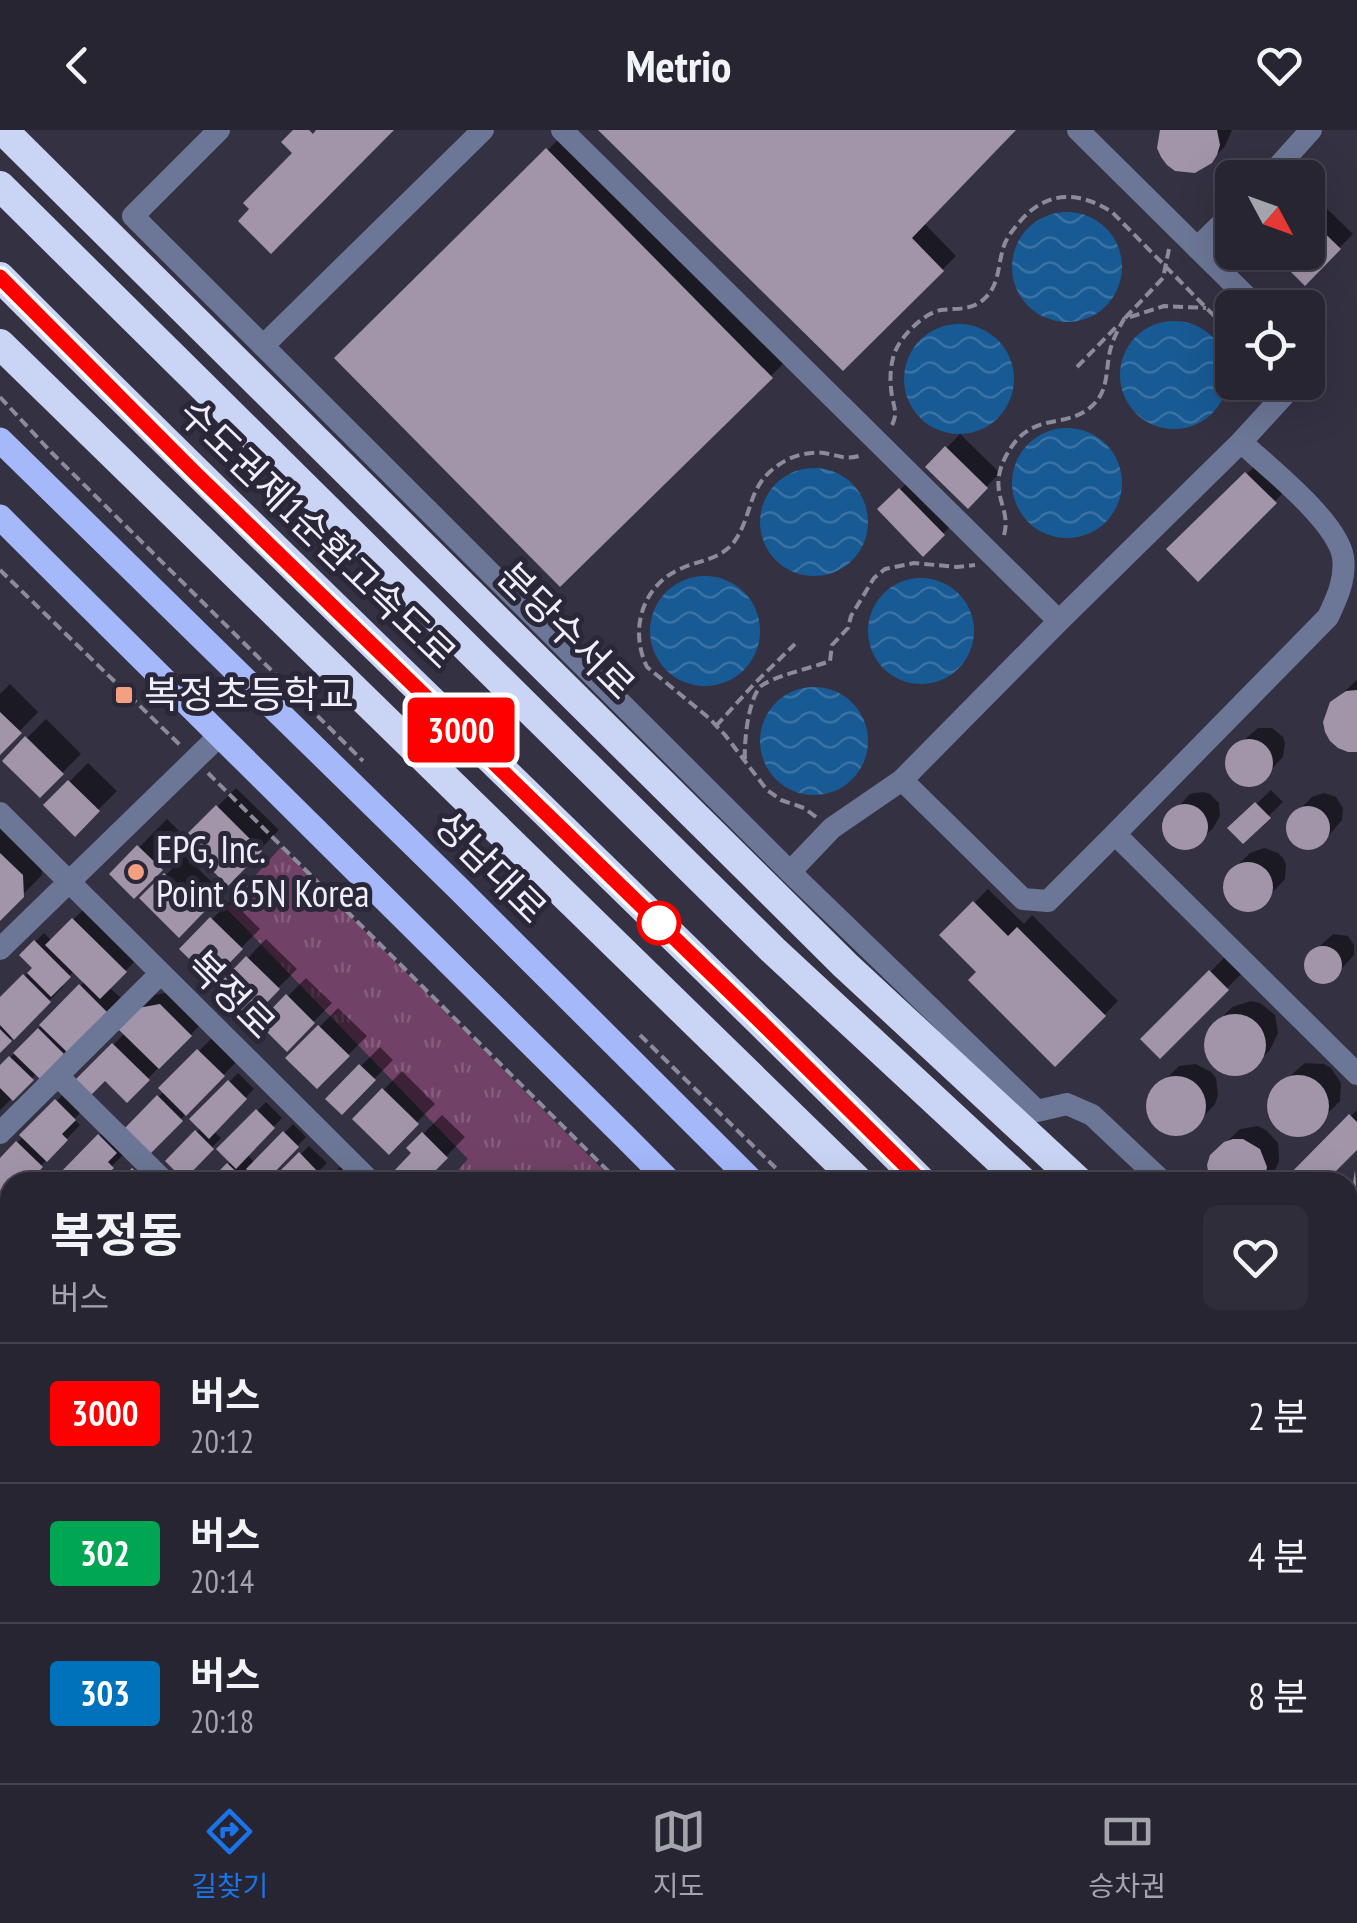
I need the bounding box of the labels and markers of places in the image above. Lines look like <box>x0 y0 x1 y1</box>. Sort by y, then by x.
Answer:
place label: 복정초등학교 <box>144 669 354 718</box>
marker: 복정초등학교 <box>113 684 135 706</box>
place label: EPG, Inc. Point 65N Korea <box>156 824 370 917</box>
marker: EPG, Inc. Point 65N Korea <box>125 861 147 883</box>
unlabelled marker <box>638 902 680 944</box>

